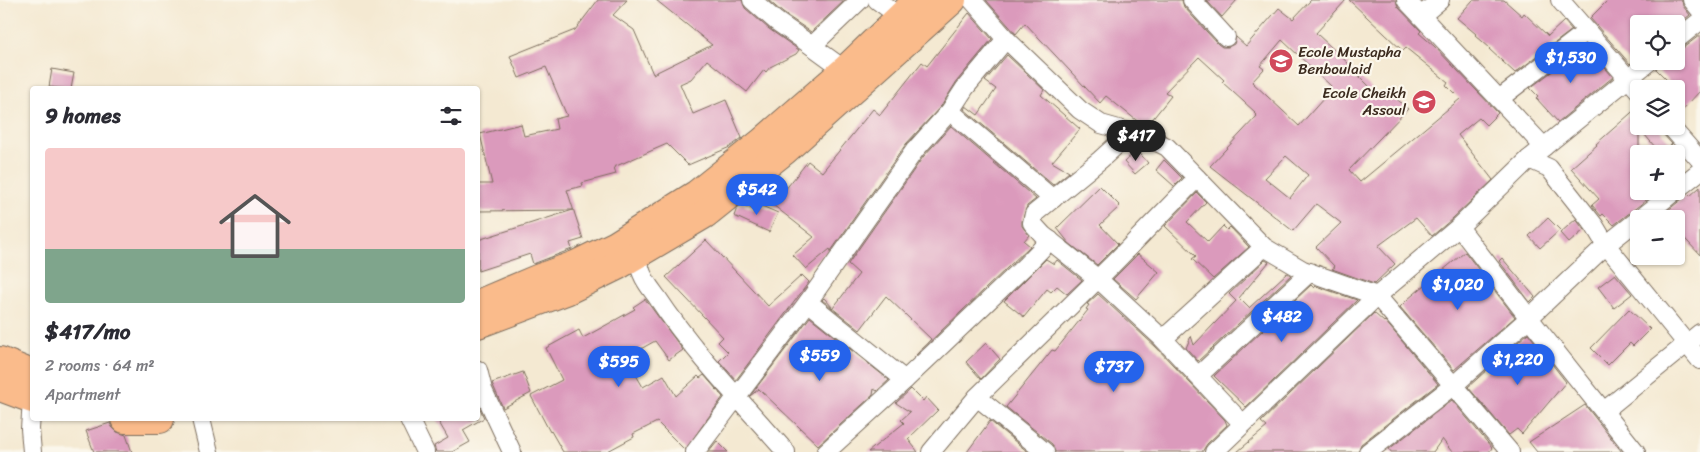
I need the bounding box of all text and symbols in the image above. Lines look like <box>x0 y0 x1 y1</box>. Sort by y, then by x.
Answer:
map controls <box>1630 15 1685 265</box>
button: locate <box>1630 15 1685 70</box>
place label: Ecole Mustapha Benboulaid <box>1298 39 1402 82</box>
pin: $1,530 <box>1530 42 1612 84</box>
text: $1,530 <box>1546 43 1596 72</box>
school or university icon: Ecole Mustapha Benboulaid <box>1268 48 1294 74</box>
place label: Ecole Cheikh Assoul <box>1322 80 1407 123</box>
button: layers <box>1630 80 1685 135</box>
school or university icon: Ecole Cheikh Assoul <box>1411 89 1437 115</box>
text: 9 homes <box>45 97 121 135</box>
icon: filters <box>437 102 465 130</box>
pin: $417 <box>1106 120 1166 162</box>
text: $417 <box>1118 121 1154 150</box>
button: + <box>1630 145 1685 200</box>
pin: $542 <box>727 174 787 216</box>
text: $542 <box>737 175 777 204</box>
icon: home <box>210 181 300 271</box>
button: − <box>1630 210 1685 265</box>
pin: $1,020 <box>1417 268 1499 311</box>
text: $1,020 <box>1432 270 1484 299</box>
pin: $482 <box>1252 300 1312 343</box>
text: $482 <box>1262 302 1302 331</box>
text: $417/mo <box>45 313 130 351</box>
pin: $559 <box>790 340 850 382</box>
text: $559 <box>800 341 840 370</box>
pin: $1,220 <box>1477 344 1559 386</box>
text: $1,220 <box>1493 345 1543 374</box>
pin: $595 <box>589 346 649 388</box>
text: $595 <box>599 347 639 376</box>
pin: $737 <box>1084 350 1144 393</box>
text: 2 rooms · 64 m² <box>45 351 155 380</box>
text: $737 <box>1095 352 1133 381</box>
text: Apartment <box>45 380 121 409</box>

